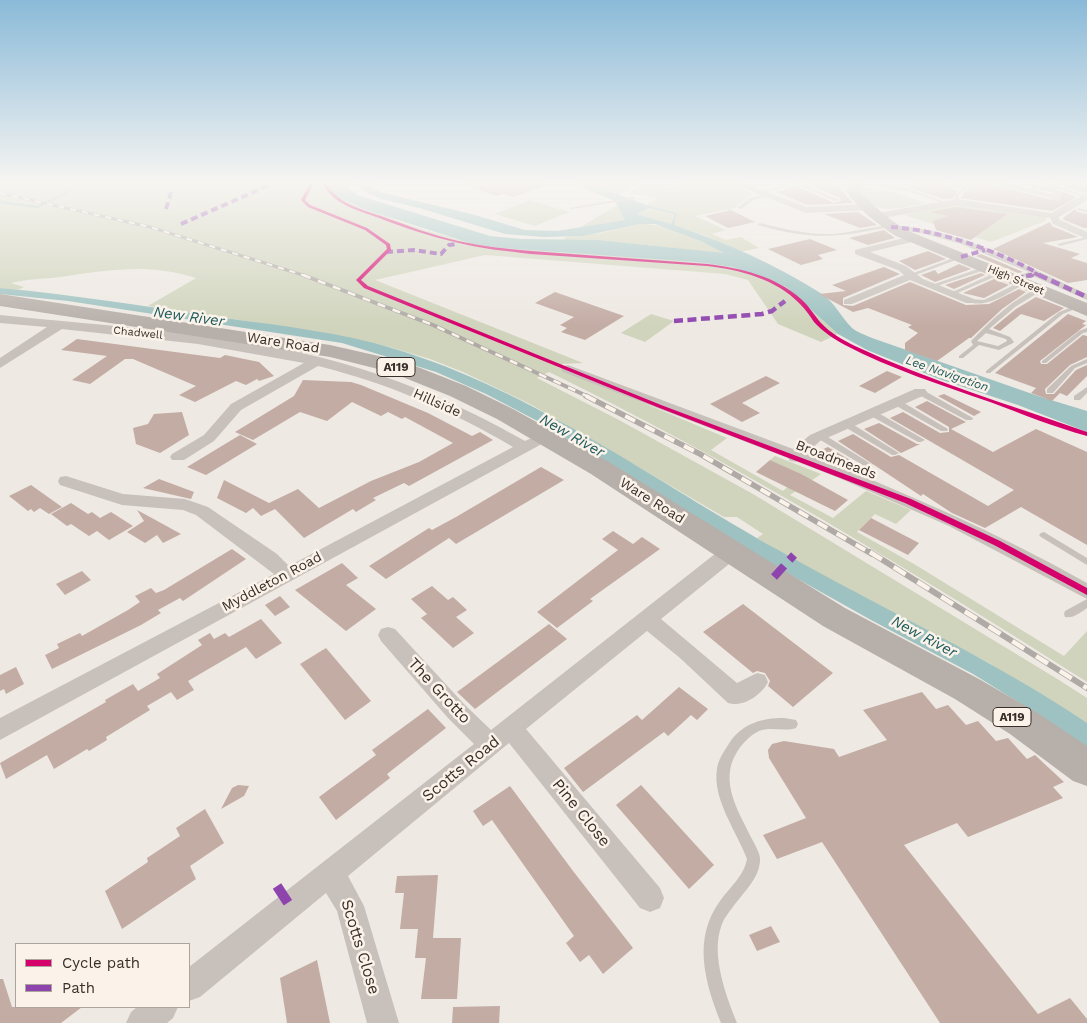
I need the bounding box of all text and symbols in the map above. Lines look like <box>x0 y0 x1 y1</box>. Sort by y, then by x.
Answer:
street label: High Street <box>986 262 1046 298</box>
water label: New River <box>152 303 226 331</box>
street label: Chadwell <box>113 324 163 342</box>
street label: Ware Road <box>245 329 321 357</box>
water label: Lee Navigation <box>904 353 990 395</box>
road number: A119 <box>377 358 415 377</box>
street label: Hillside <box>411 385 463 421</box>
water label: New River <box>537 410 607 462</box>
street label: Broadmeads <box>793 437 879 483</box>
street label: Ware Road <box>616 474 688 528</box>
street label: Myddleton Road <box>219 549 325 615</box>
water label: New River <box>888 612 960 662</box>
street label: The Grotto <box>404 654 474 728</box>
road number: A119 <box>993 708 1031 726</box>
street label: Scotts Road <box>418 732 504 806</box>
street label: Pine Close <box>548 775 614 851</box>
street label: Scotts Close <box>336 897 384 997</box>
legend <box>15 943 190 1008</box>
text: Cycle path <box>62 954 140 972</box>
text: Path <box>62 979 95 997</box>

